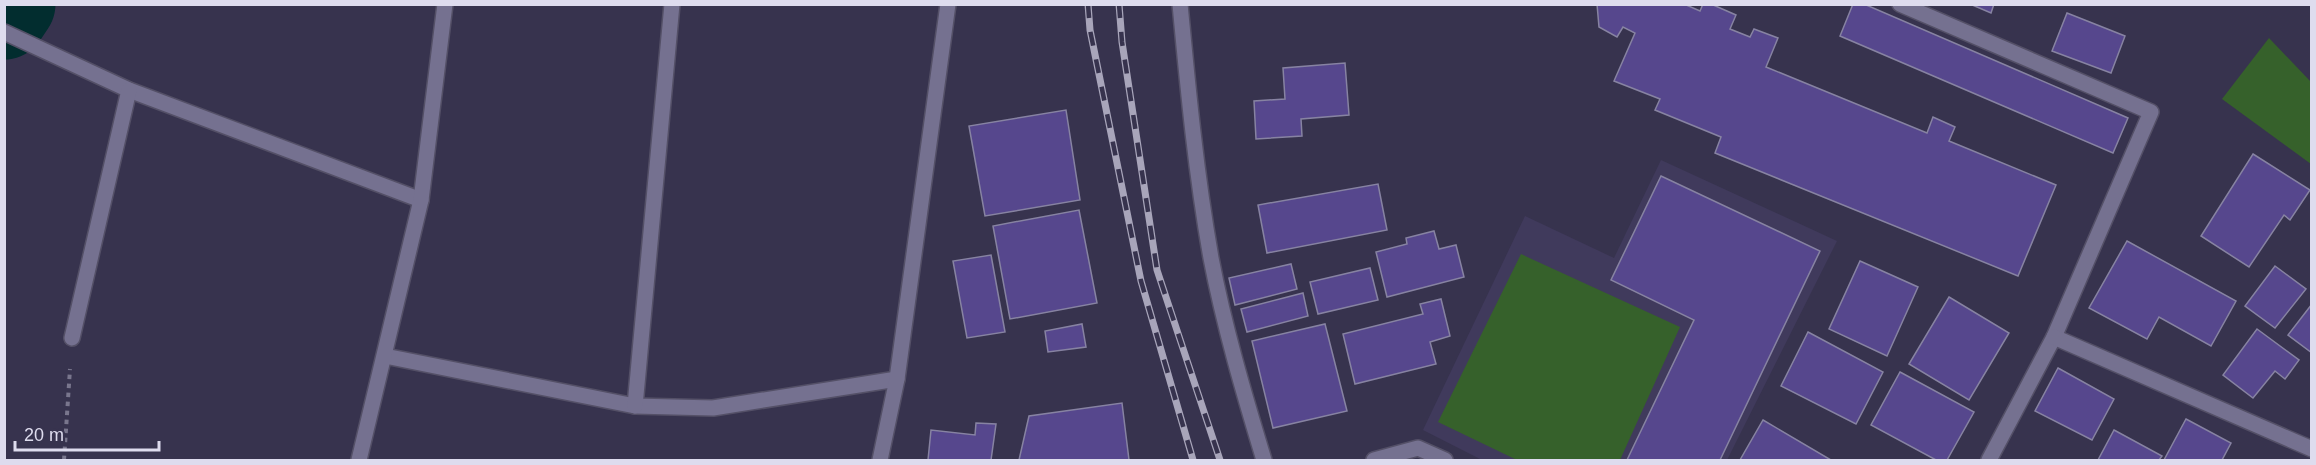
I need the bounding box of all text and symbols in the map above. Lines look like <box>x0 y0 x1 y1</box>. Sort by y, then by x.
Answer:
scale bar <box>15 414 159 452</box>
text: 20 m <box>24 425 64 445</box>

